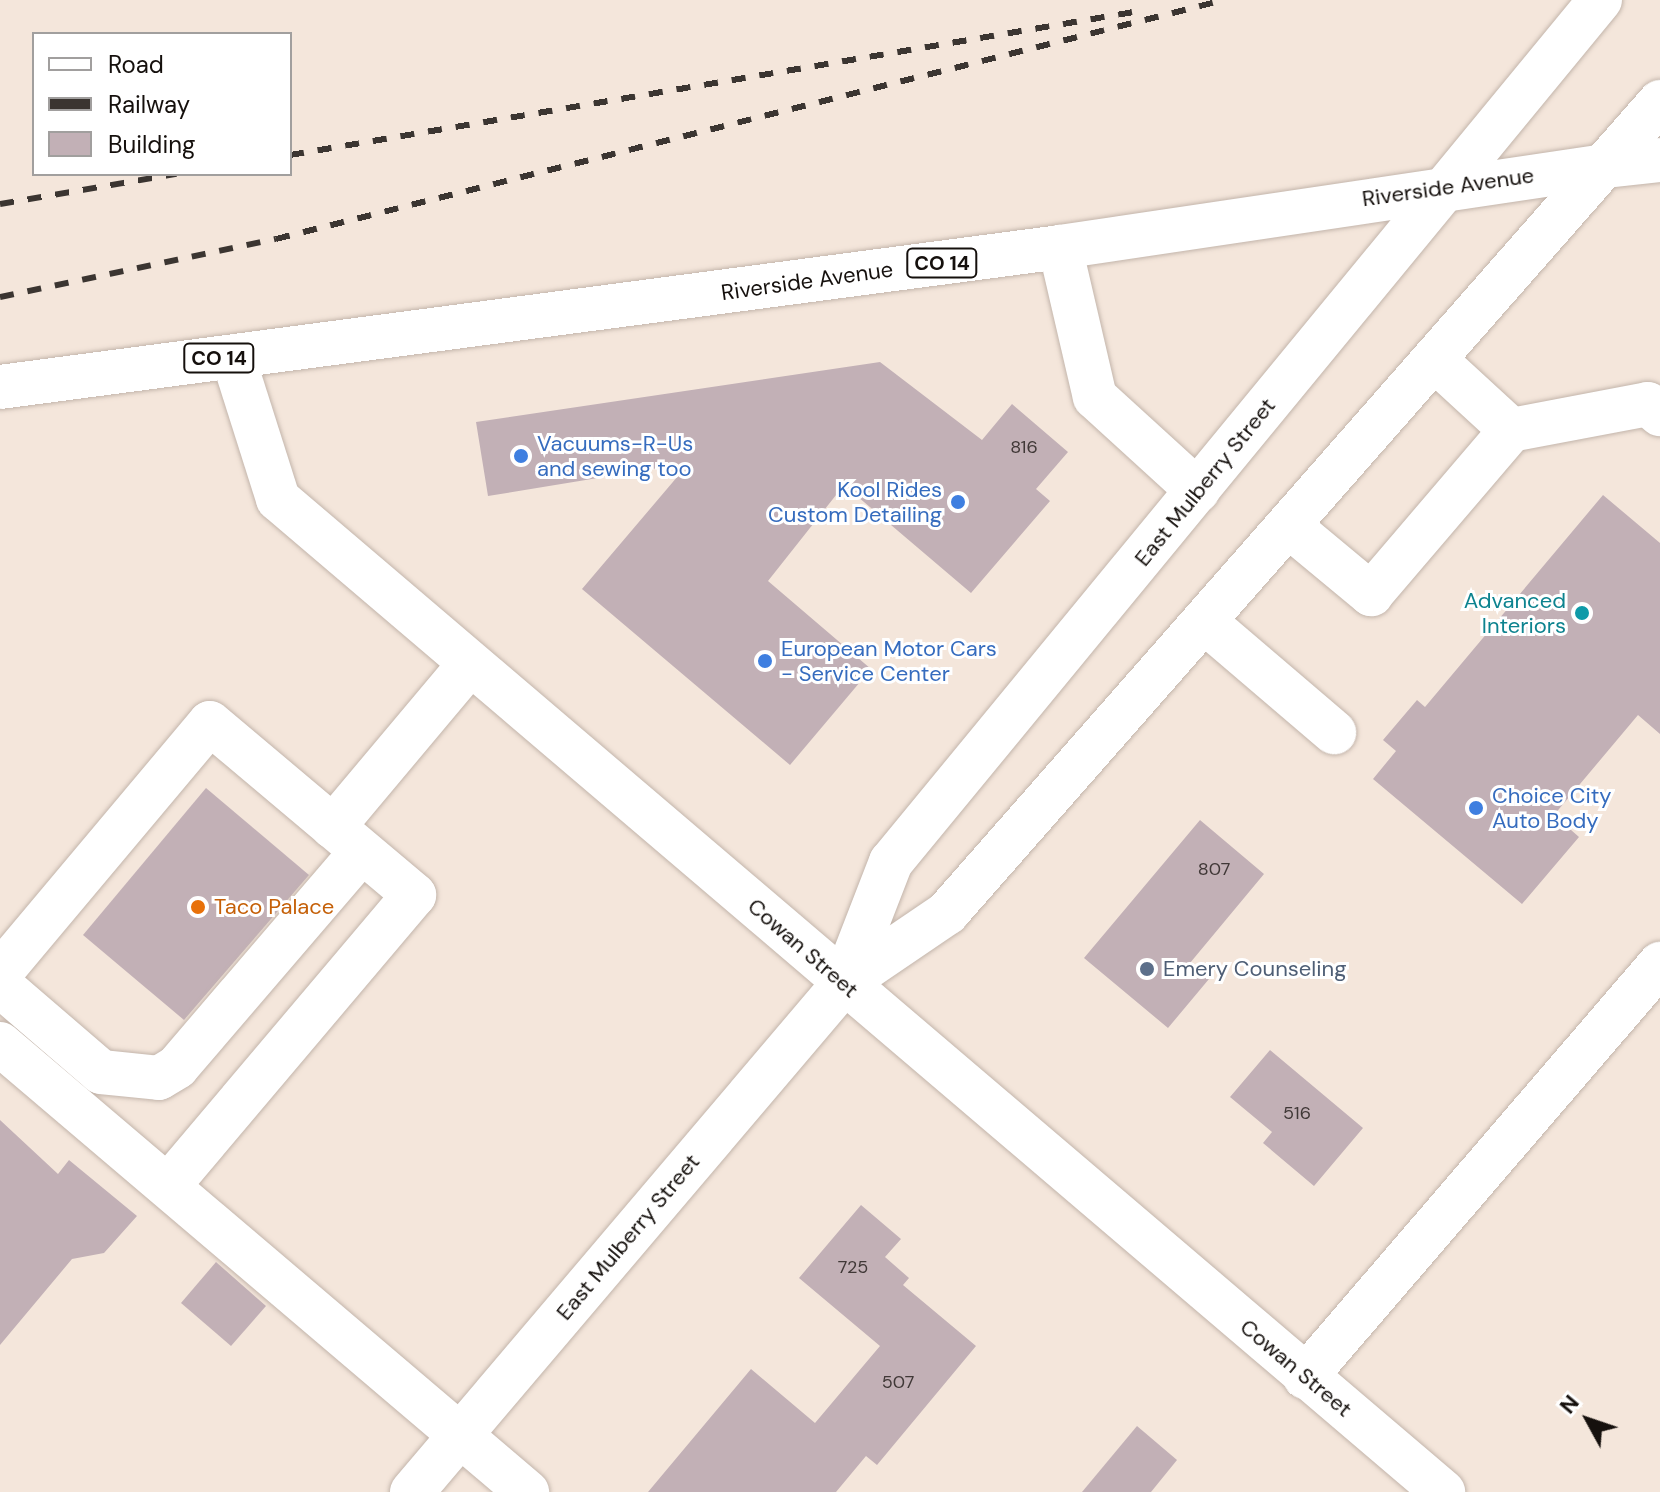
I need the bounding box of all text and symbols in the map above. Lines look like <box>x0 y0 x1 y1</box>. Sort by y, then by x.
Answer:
legend <box>32 32 292 176</box>
text: Road <box>108 49 164 80</box>
text: Railway <box>108 89 190 120</box>
text: Building <box>108 129 195 160</box>
street label: Riverside Avenue <box>1360 162 1536 212</box>
road number: CO 14 <box>906 247 978 279</box>
street label: Riverside Avenue <box>719 256 895 306</box>
road number: CO 14 <box>183 342 255 374</box>
street label: East Mulberry Street <box>1129 393 1281 571</box>
place label: Vacuums-R-Us and sewing too <box>537 430 693 482</box>
house number: 816 <box>1010 436 1038 458</box>
marker: Vacuums-R-Us and sewing too <box>512 447 530 465</box>
place label: Kool Rides Custom Detailing <box>768 476 942 528</box>
marker: Kool Rides Custom Detailing <box>949 493 967 511</box>
place label: Advanced Interiors <box>1464 587 1566 638</box>
marker: Advanced Interiors <box>1573 604 1591 622</box>
place label: European Motor Cars - Service Center <box>781 635 997 686</box>
marker: European Motor Cars - Service Center <box>756 652 774 670</box>
place label: Choice City Auto Body <box>1492 782 1612 834</box>
marker: Choice City Auto Body <box>1467 799 1485 817</box>
house number: 807 <box>1198 858 1230 880</box>
street label: Cowan Street <box>742 893 864 1003</box>
place label: Taco Palace <box>214 894 334 920</box>
marker: Taco Palace <box>189 898 207 916</box>
place label: Emery Counseling <box>1163 956 1346 982</box>
marker: Emery Counseling <box>1138 960 1156 978</box>
house number: 516 <box>1283 1102 1311 1124</box>
street label: East Mulberry Street <box>551 1149 705 1325</box>
house number: 725 <box>838 1256 868 1278</box>
street label: Cowan Street <box>1235 1314 1357 1422</box>
house number: 507 <box>882 1371 914 1393</box>
north arrow <box>1548 1380 1628 1460</box>
text: N <box>1553 1389 1585 1420</box>

